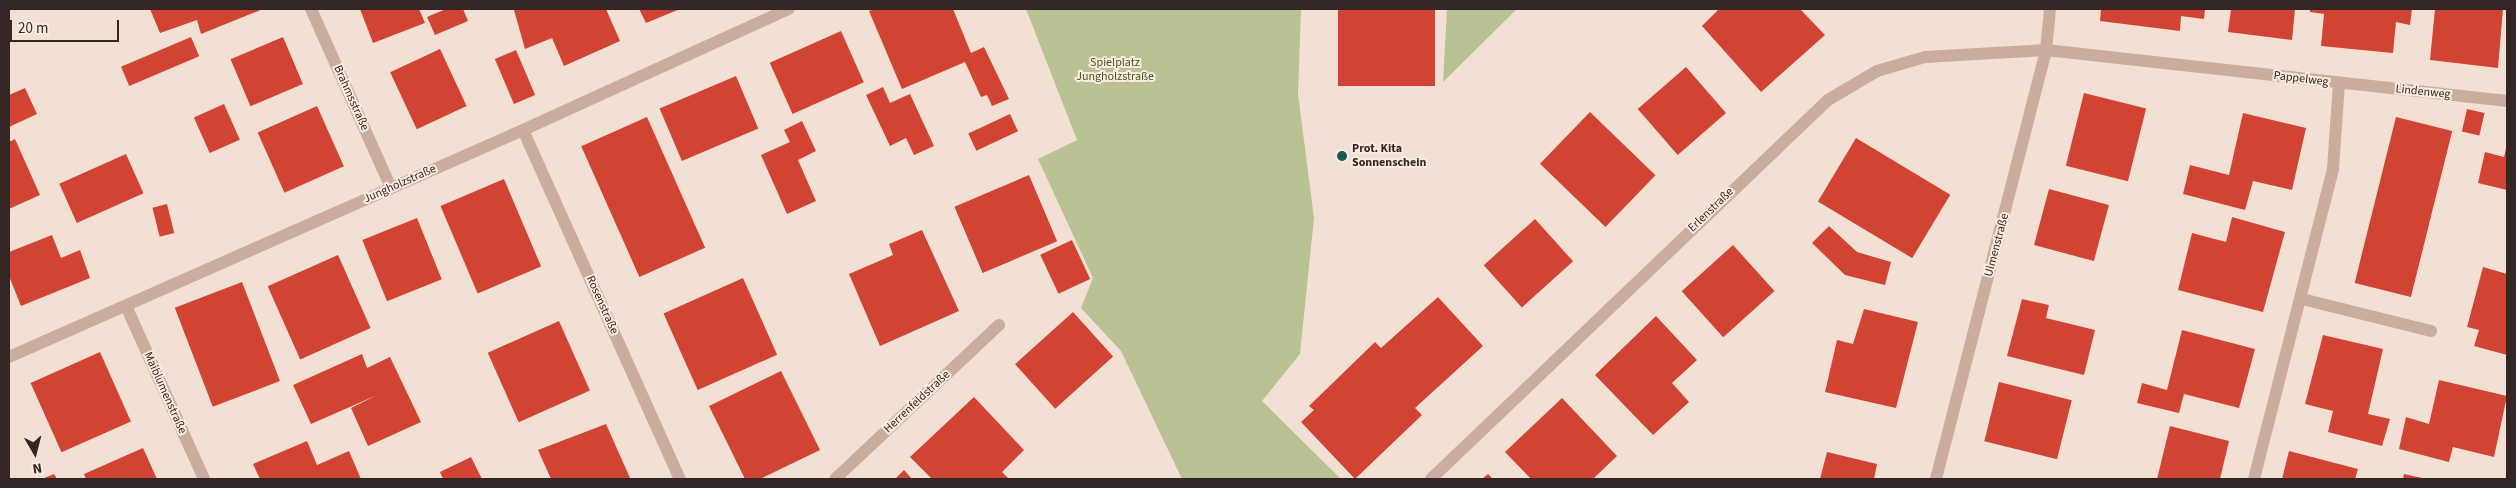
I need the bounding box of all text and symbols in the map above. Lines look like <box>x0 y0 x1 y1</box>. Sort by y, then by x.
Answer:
scale bar <box>12 10 121 42</box>
text: 20 m <box>18 18 48 39</box>
park label: Spielplatz Jungholzstraße <box>1076 56 1154 84</box>
street label: Brahmsstraße <box>330 63 372 133</box>
street label: Pappelweg <box>2273 68 2329 90</box>
street label: Lindenweg <box>2395 82 2451 102</box>
place label: Prot. Kita Sonnenschein <box>1352 142 1426 170</box>
marker: Prot. Kita Sonnenschein <box>1336 150 1348 162</box>
street label: Jungholzstraße <box>362 162 438 206</box>
street label: Erlenstraße <box>1685 185 1737 235</box>
street label: Ulmenstraße <box>1982 212 2012 278</box>
street label: Rosenstraße <box>583 274 621 336</box>
street label: Maiblumenstraße <box>141 350 189 436</box>
street label: Herrenfeldstraße <box>881 368 953 436</box>
north arrow <box>10 428 60 478</box>
text: N <box>31 457 43 478</box>

